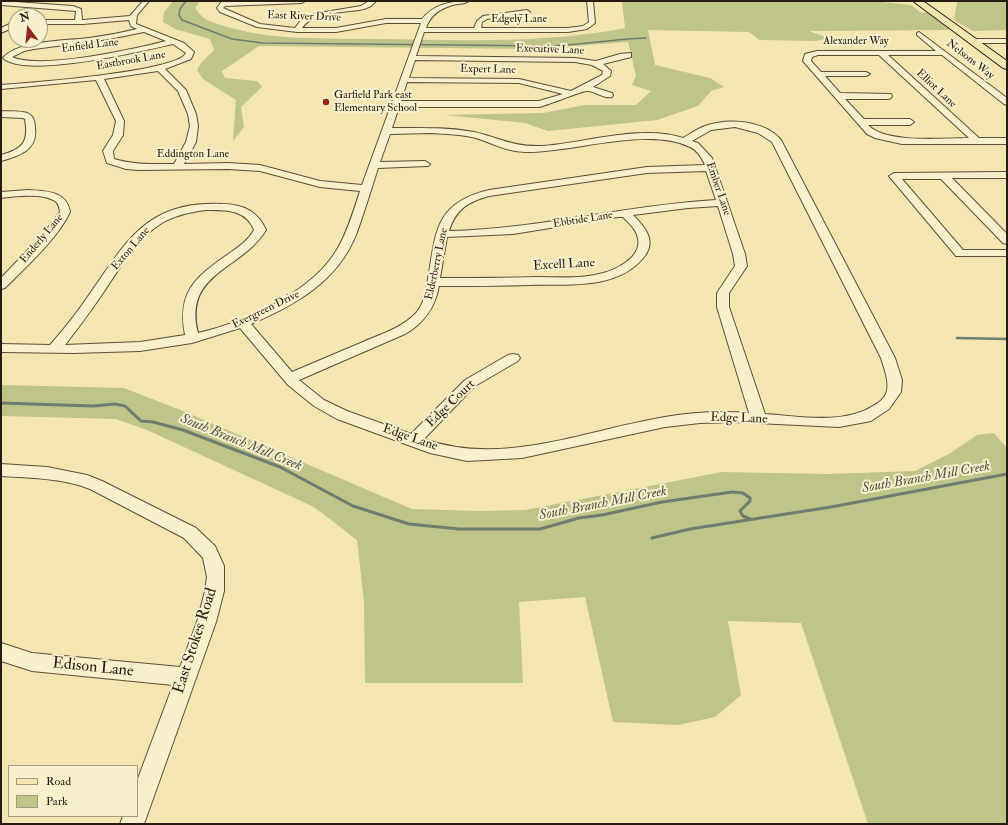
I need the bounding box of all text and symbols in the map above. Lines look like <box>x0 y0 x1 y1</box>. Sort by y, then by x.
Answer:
north arrow <box>8 8 48 48</box>
text: N <box>18 9 31 25</box>
street label: East River Drive <box>267 9 341 25</box>
street label: Edgely Lane <box>491 13 547 27</box>
street label: Alexander Way <box>823 35 889 49</box>
street label: Enfield Lane <box>61 36 119 56</box>
street label: Nelsons Way <box>943 37 997 83</box>
street label: Executive Lane <box>516 42 584 58</box>
street label: Eastbrook Lane <box>95 48 167 74</box>
street label: Expert Lane <box>460 63 516 77</box>
street label: Elliot Lane <box>913 67 959 111</box>
place label: Garfield Park east Elementary School <box>334 89 417 115</box>
marker: Garfield Park east Elementary School <box>321 97 331 107</box>
street label: Eddington Lane <box>157 148 229 162</box>
street label: Ember Lane <box>703 161 733 217</box>
street label: Ebbtide Lane <box>552 209 614 231</box>
street label: Enderly Lane <box>18 212 66 266</box>
street label: Exton Lane <box>109 225 153 273</box>
street label: Elderberry Lane <box>423 227 451 301</box>
street label: Excell Lane <box>533 256 595 274</box>
street label: Evergreen Drive <box>230 288 302 332</box>
street label: Edge Court <box>423 377 479 431</box>
street label: Edge Lane <box>710 410 768 428</box>
water label: South Branch Mill Creek <box>178 411 304 475</box>
street label: Edge Lane <box>380 421 440 455</box>
water label: South Branch Mill Creek <box>861 458 991 498</box>
water label: South Branch Mill Creek <box>538 483 668 525</box>
street label: East Stokes Road <box>170 586 222 696</box>
street label: Edison Lane <box>51 654 135 682</box>
legend <box>8 765 138 817</box>
text: Road <box>46 774 71 789</box>
text: Park <box>46 794 68 809</box>

